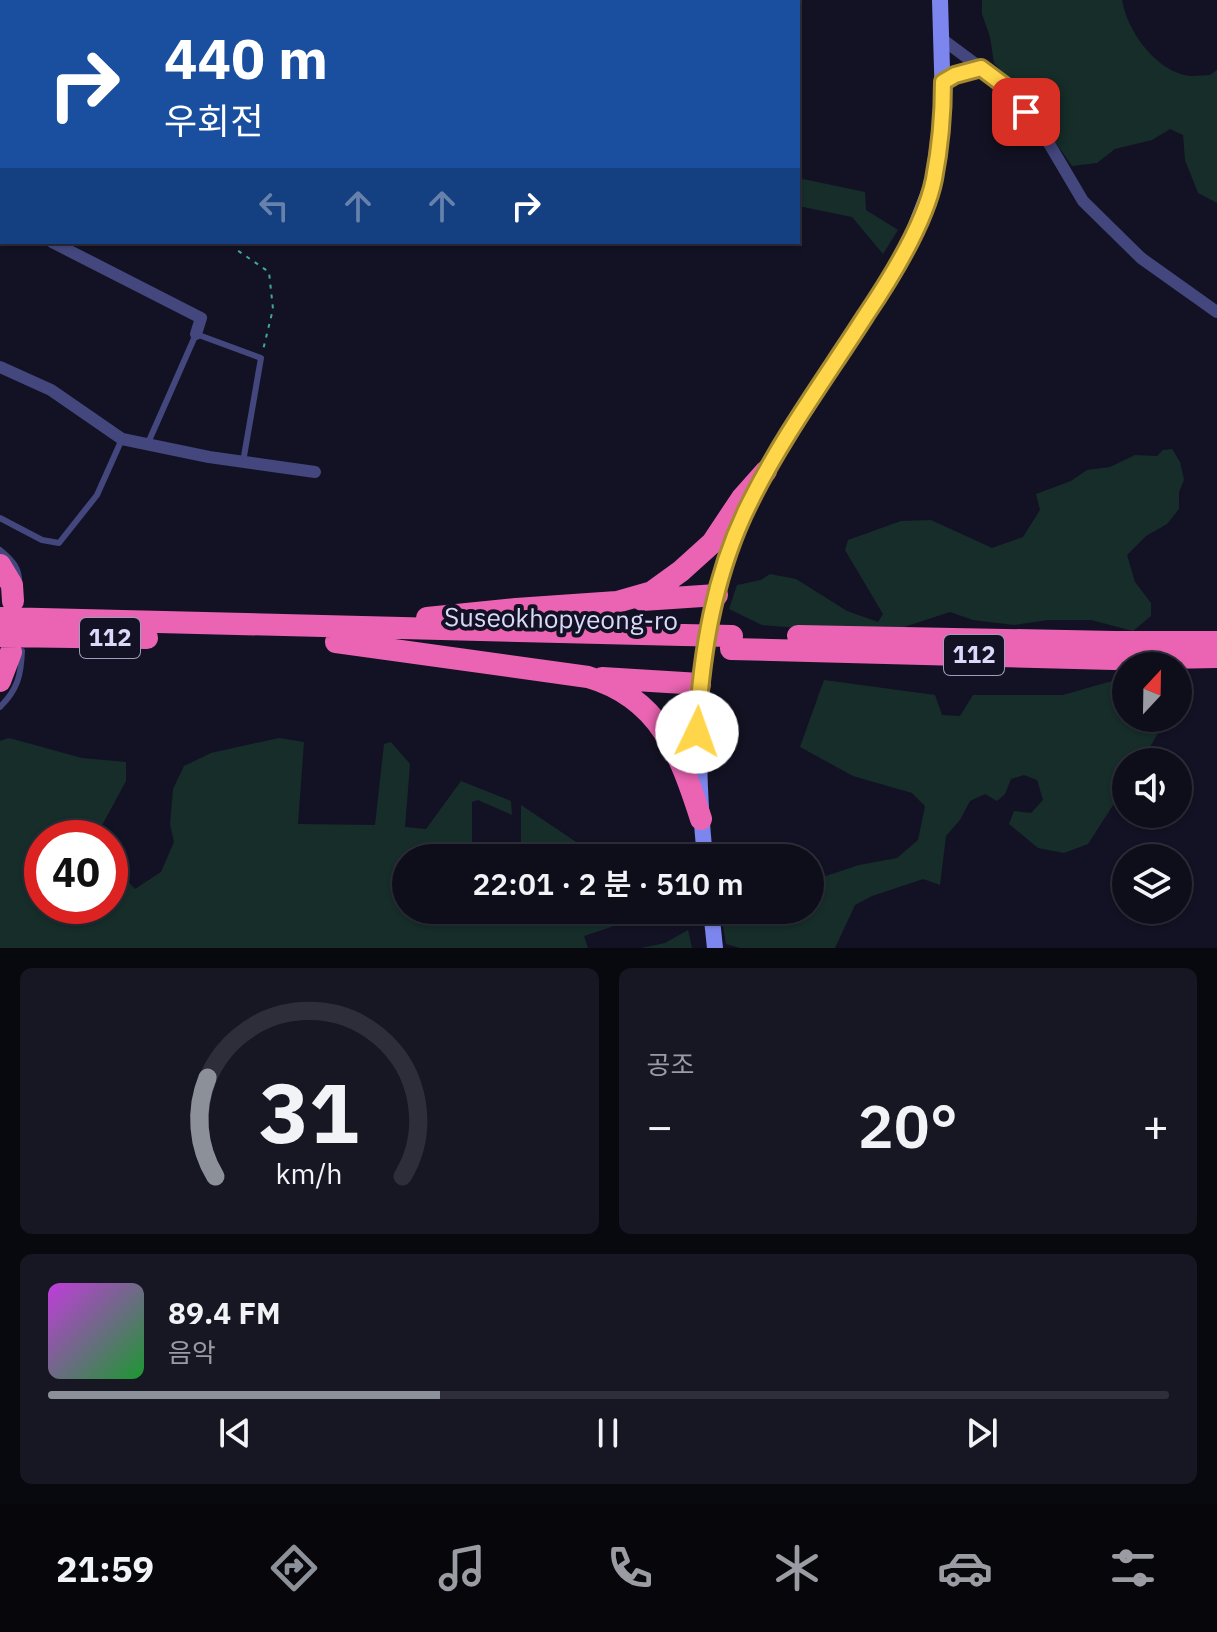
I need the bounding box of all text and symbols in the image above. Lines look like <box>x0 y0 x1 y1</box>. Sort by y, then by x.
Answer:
text: 440 m <box>164 22 328 94</box>
icon: right <box>32 32 136 136</box>
pin <box>992 78 1060 146</box>
icon: arrive <box>1004 90 1048 134</box>
text: 우회전 <box>164 97 263 144</box>
icon: left <box>252 184 296 228</box>
icon: ahead <box>336 184 380 228</box>
icon: ahead <box>420 184 464 228</box>
icon: right <box>504 184 548 228</box>
street label: Suseokhopyeong-ro <box>444 599 678 637</box>
road number: 112 <box>80 618 140 658</box>
road number: 112 <box>944 635 1004 675</box>
north arrow <box>1112 652 1192 732</box>
map controls <box>1112 652 1192 924</box>
position arrow <box>655 690 739 774</box>
button: sound <box>1112 748 1192 828</box>
speed limit sign: 40 <box>24 820 128 924</box>
button: layers <box>1112 844 1192 924</box>
text: 22:01 · 2 분 · 510 m <box>472 864 744 903</box>
text: 공조 <box>647 1047 694 1081</box>
text: 31 <box>259 1058 359 1166</box>
text: 20° <box>858 1086 958 1165</box>
text: − <box>647 1097 673 1154</box>
text: + <box>1143 1097 1169 1154</box>
text: km/h <box>276 1155 343 1192</box>
text: 89.4 FM <box>168 1293 281 1332</box>
text: 음악 <box>168 1335 216 1369</box>
icon: previous <box>213 1411 257 1455</box>
icon: pause <box>586 1411 630 1455</box>
icon: next <box>960 1411 1004 1455</box>
icon: directions <box>266 1540 322 1596</box>
icon: music <box>434 1540 490 1596</box>
icon: phone <box>602 1540 658 1596</box>
icon: climate <box>769 1540 825 1596</box>
icon: car <box>937 1540 993 1596</box>
icon: filters <box>1105 1540 1161 1596</box>
text: 21:59 <box>56 1545 154 1592</box>

